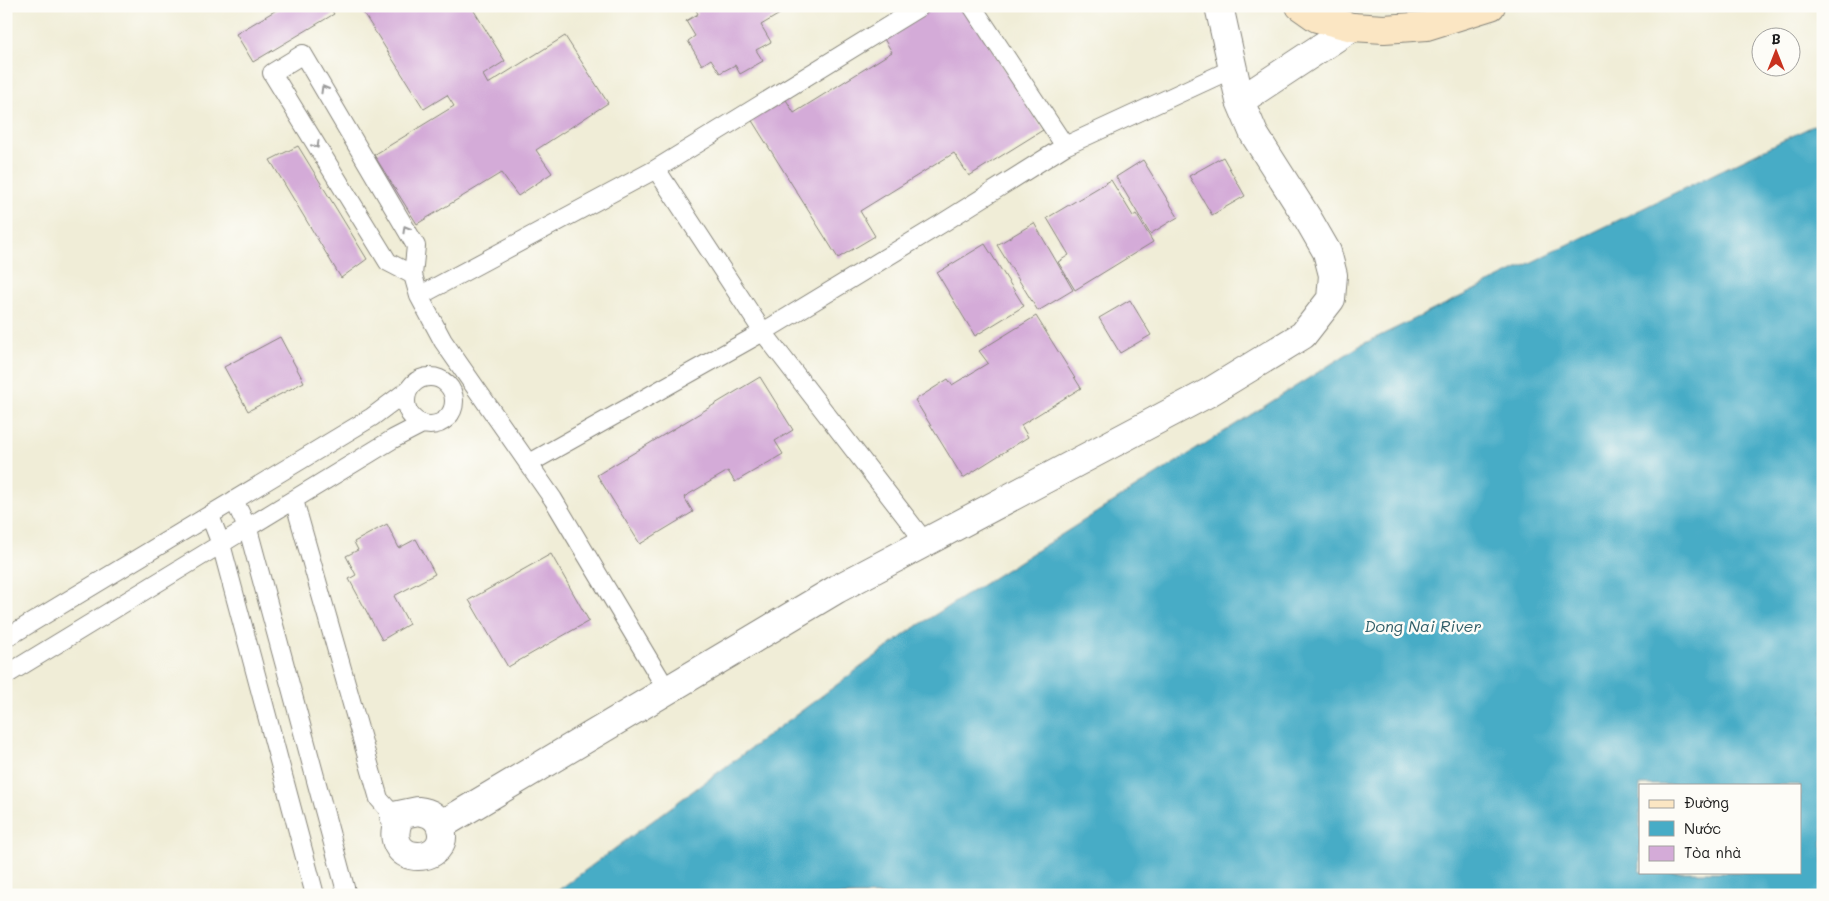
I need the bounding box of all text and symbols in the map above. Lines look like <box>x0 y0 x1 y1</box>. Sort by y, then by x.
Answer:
north arrow <box>1752 28 1802 78</box>
text: B <box>1771 29 1781 48</box>
one-way arrow <box>320 85 330 94</box>
one-way arrow <box>309 139 319 148</box>
one-way arrow <box>402 226 412 235</box>
water label: Dong Nai River <box>1364 615 1482 636</box>
legend <box>1639 784 1802 874</box>
text: Đường <box>1684 792 1729 812</box>
text: Nước <box>1684 818 1721 838</box>
text: Tòa nhà <box>1684 842 1742 862</box>

